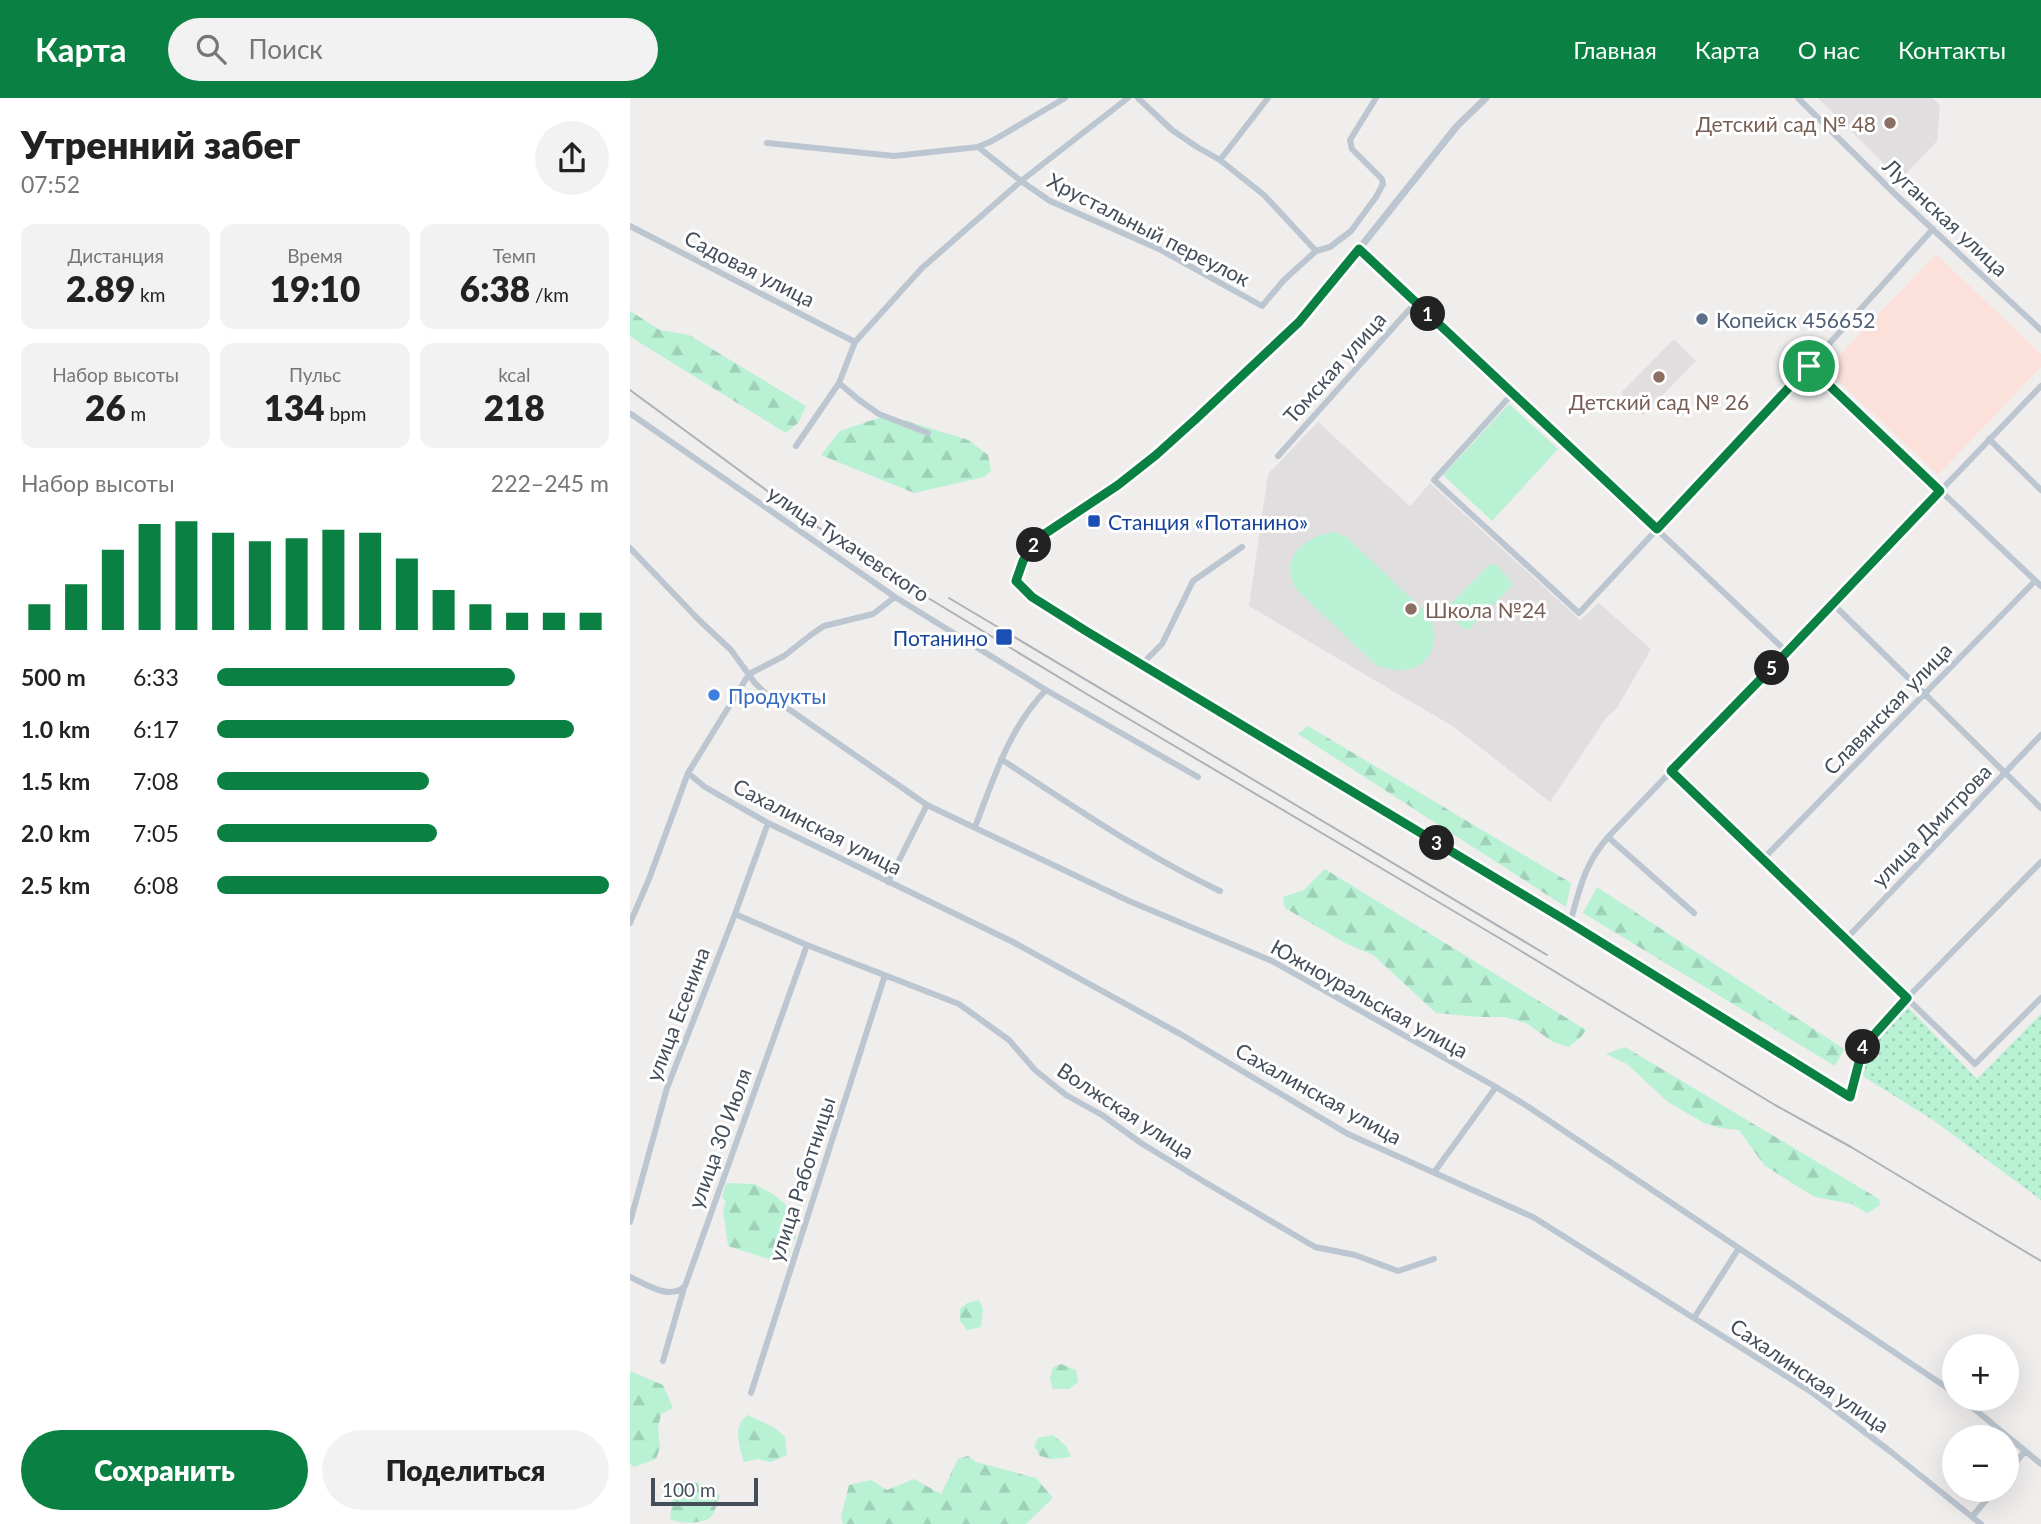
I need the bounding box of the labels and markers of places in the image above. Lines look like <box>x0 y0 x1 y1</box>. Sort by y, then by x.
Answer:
place label: Детский сад № 48 <box>1696 111 1876 136</box>
marker: Детский сад № 48 <box>1882 115 1898 131</box>
pin: 1 <box>1410 296 1446 332</box>
place label: Копейск 456652 <box>1716 307 1876 332</box>
marker: Копейск 456652 <box>1694 311 1710 327</box>
pin <box>1779 336 1839 396</box>
marker: Детский сад № 26 <box>1651 369 1667 385</box>
place label: Детский сад № 26 <box>1569 389 1749 414</box>
place label: Станция «Потанино» <box>1108 509 1308 534</box>
marker: Станция «Потанино» <box>1086 513 1102 529</box>
pin: 2 <box>1016 528 1052 562</box>
place label: Школа №24 <box>1425 597 1546 622</box>
marker: Школа №24 <box>1403 601 1419 617</box>
place label: Потанино <box>893 625 988 650</box>
marker: Потанино <box>994 627 1014 647</box>
pin: 5 <box>1754 650 1790 686</box>
place label: Продукты <box>728 683 827 708</box>
marker: Продукты <box>706 687 722 703</box>
pin: 3 <box>1420 826 1454 860</box>
pin: 4 <box>1846 1030 1880 1065</box>

